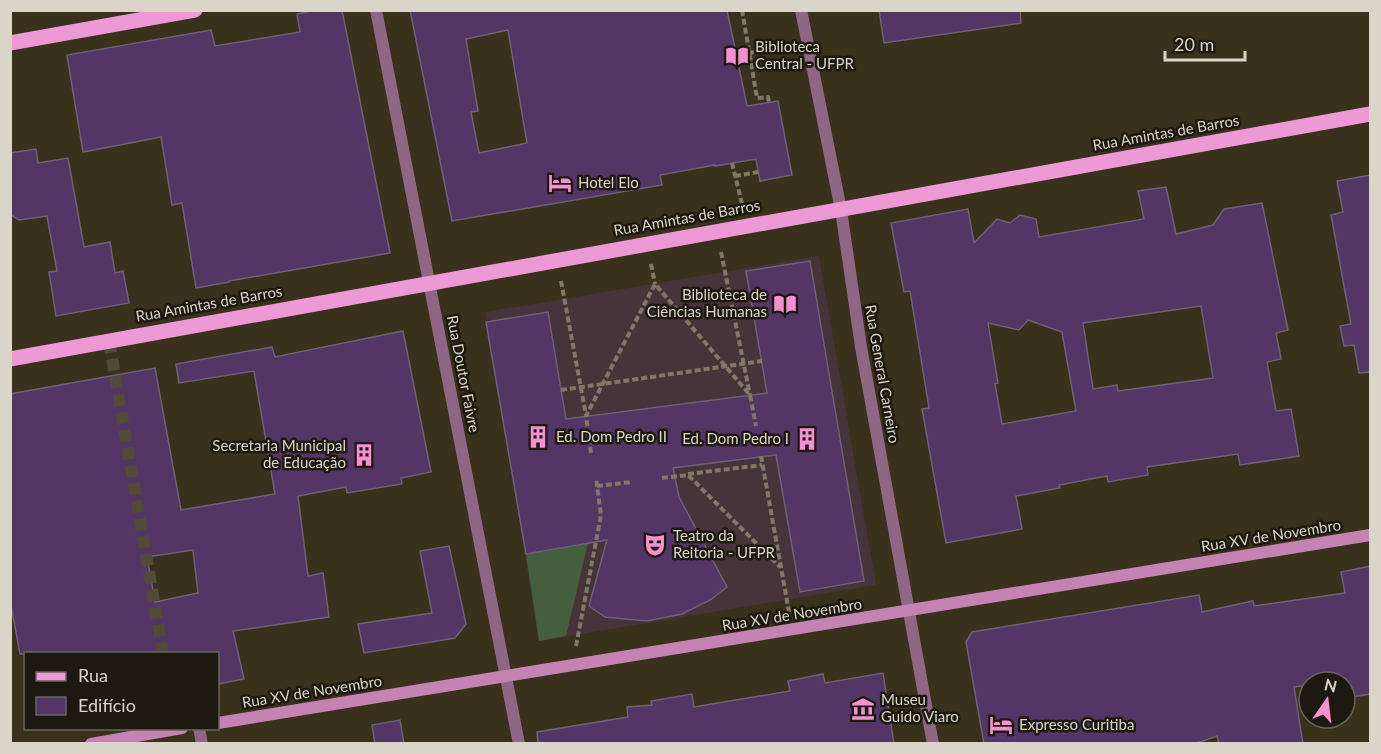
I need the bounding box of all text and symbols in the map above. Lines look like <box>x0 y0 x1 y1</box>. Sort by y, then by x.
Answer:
scale bar <box>1165 24 1244 62</box>
text: 20 m <box>1174 33 1214 55</box>
place label: Biblioteca Central - UFPR <box>755 37 855 72</box>
library icon: Biblioteca Central - UFPR <box>724 43 750 69</box>
street label: Rua Amintas de Barros <box>1091 110 1241 154</box>
hotel icon: Hotel Elo <box>547 170 573 196</box>
place label: Hotel Elo <box>578 173 639 191</box>
street label: Rua Amintas de Barros <box>612 195 762 239</box>
street label: Rua Amintas de Barros <box>134 281 284 325</box>
place label: Biblioteca de Ciências Humanas <box>647 285 767 320</box>
library icon: Biblioteca de Ciências Humanas <box>772 291 798 317</box>
street label: Rua General Carneiro <box>862 303 904 445</box>
street label: Rua Doutor Faivre <box>444 314 484 434</box>
building icon: Ed. Dom Pedro II <box>525 424 551 450</box>
building icon: Ed. Dom Pedro I <box>794 426 820 452</box>
place label: Ed. Dom Pedro II <box>556 427 667 445</box>
place label: Ed. Dom Pedro I <box>682 429 789 447</box>
place label: Secretaria Municipal de Educação <box>212 436 346 471</box>
building icon: Secretaria Municipal de Educação <box>351 442 377 468</box>
street label: Rua XV de Novembro <box>1200 515 1342 555</box>
place label: Teatro da Reitoria - UFPR <box>673 526 776 561</box>
theatre icon: Teatro da Reitoria - UFPR <box>642 532 668 558</box>
street label: Rua XV de Novembro <box>721 594 863 634</box>
legend <box>24 652 219 730</box>
text: Rua <box>78 664 108 686</box>
north arrow <box>1297 670 1357 730</box>
street label: Rua XV de Novembro <box>241 671 383 711</box>
text: N <box>1322 674 1339 696</box>
place label: Museu Guido Viaro <box>881 690 959 725</box>
text: Edifício <box>78 694 136 716</box>
museum icon: Museu Guido Viaro <box>850 696 876 722</box>
hotel icon: Expresso Curitiba <box>988 712 1014 738</box>
place label: Expresso Curitiba <box>1019 715 1134 733</box>

